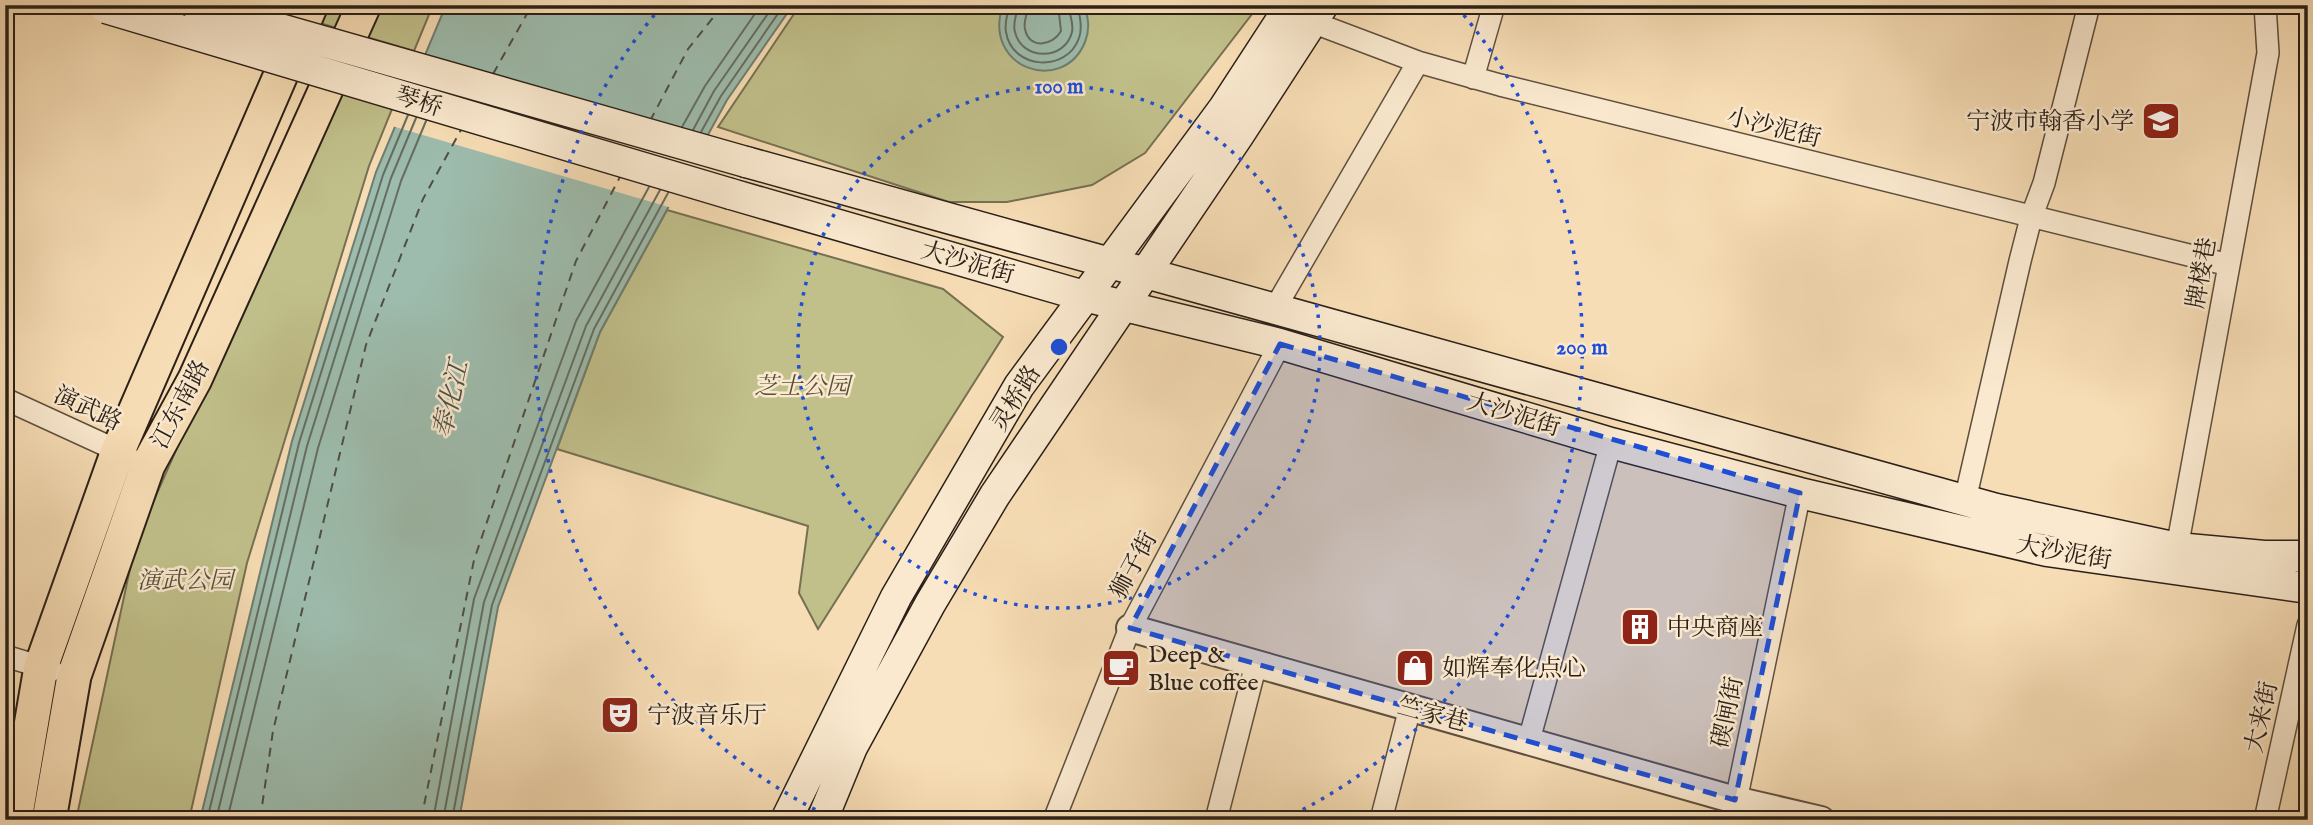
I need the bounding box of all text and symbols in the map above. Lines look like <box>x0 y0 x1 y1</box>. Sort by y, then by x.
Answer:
text: 100 m <box>1034 74 1084 101</box>
street label: 琴桥 <box>391 81 446 124</box>
school or university icon: 宁波市翰香小学 <box>2140 100 2182 142</box>
street label: 小沙泥街 <box>1723 102 1824 155</box>
place label: 宁波市翰香小学 <box>1966 107 2134 138</box>
street label: 大沙泥街 <box>917 235 1018 292</box>
street label: 牌楼巷 <box>2181 235 2224 311</box>
centre of rings <box>1047 335 1071 359</box>
text: 200 m <box>1556 335 1608 362</box>
water label: 奉化江 <box>427 354 477 441</box>
street label: 江东南路 <box>145 355 218 454</box>
street label: 灵桥路 <box>984 360 1048 438</box>
park label: 芝士公园 <box>754 372 854 403</box>
street label: 演武路 <box>48 380 127 439</box>
street label: 大沙泥街 <box>1463 387 1564 444</box>
street label: 狮子街 <box>1104 527 1165 605</box>
street label: 大沙泥街 <box>2014 530 2114 577</box>
park label: 演武公园 <box>137 566 237 597</box>
building icon: 中央商座 <box>1619 606 1661 648</box>
place label: 中央商座 <box>1667 613 1763 644</box>
place label: Deep & Blue coffee <box>1148 640 1259 699</box>
cafe icon: Deep & Blue coffee <box>1100 647 1142 689</box>
shop icon: 如辉奉化点心 <box>1394 647 1436 689</box>
place label: 如辉奉化点心 <box>1442 654 1586 685</box>
street label: 碶闸街 <box>1706 674 1751 751</box>
street label: 大来街 <box>2239 679 2286 756</box>
street label: 竺家巷 <box>1394 691 1471 740</box>
theatre icon: 宁波音乐厅 <box>599 694 641 736</box>
place label: 宁波音乐厅 <box>647 701 767 732</box>

